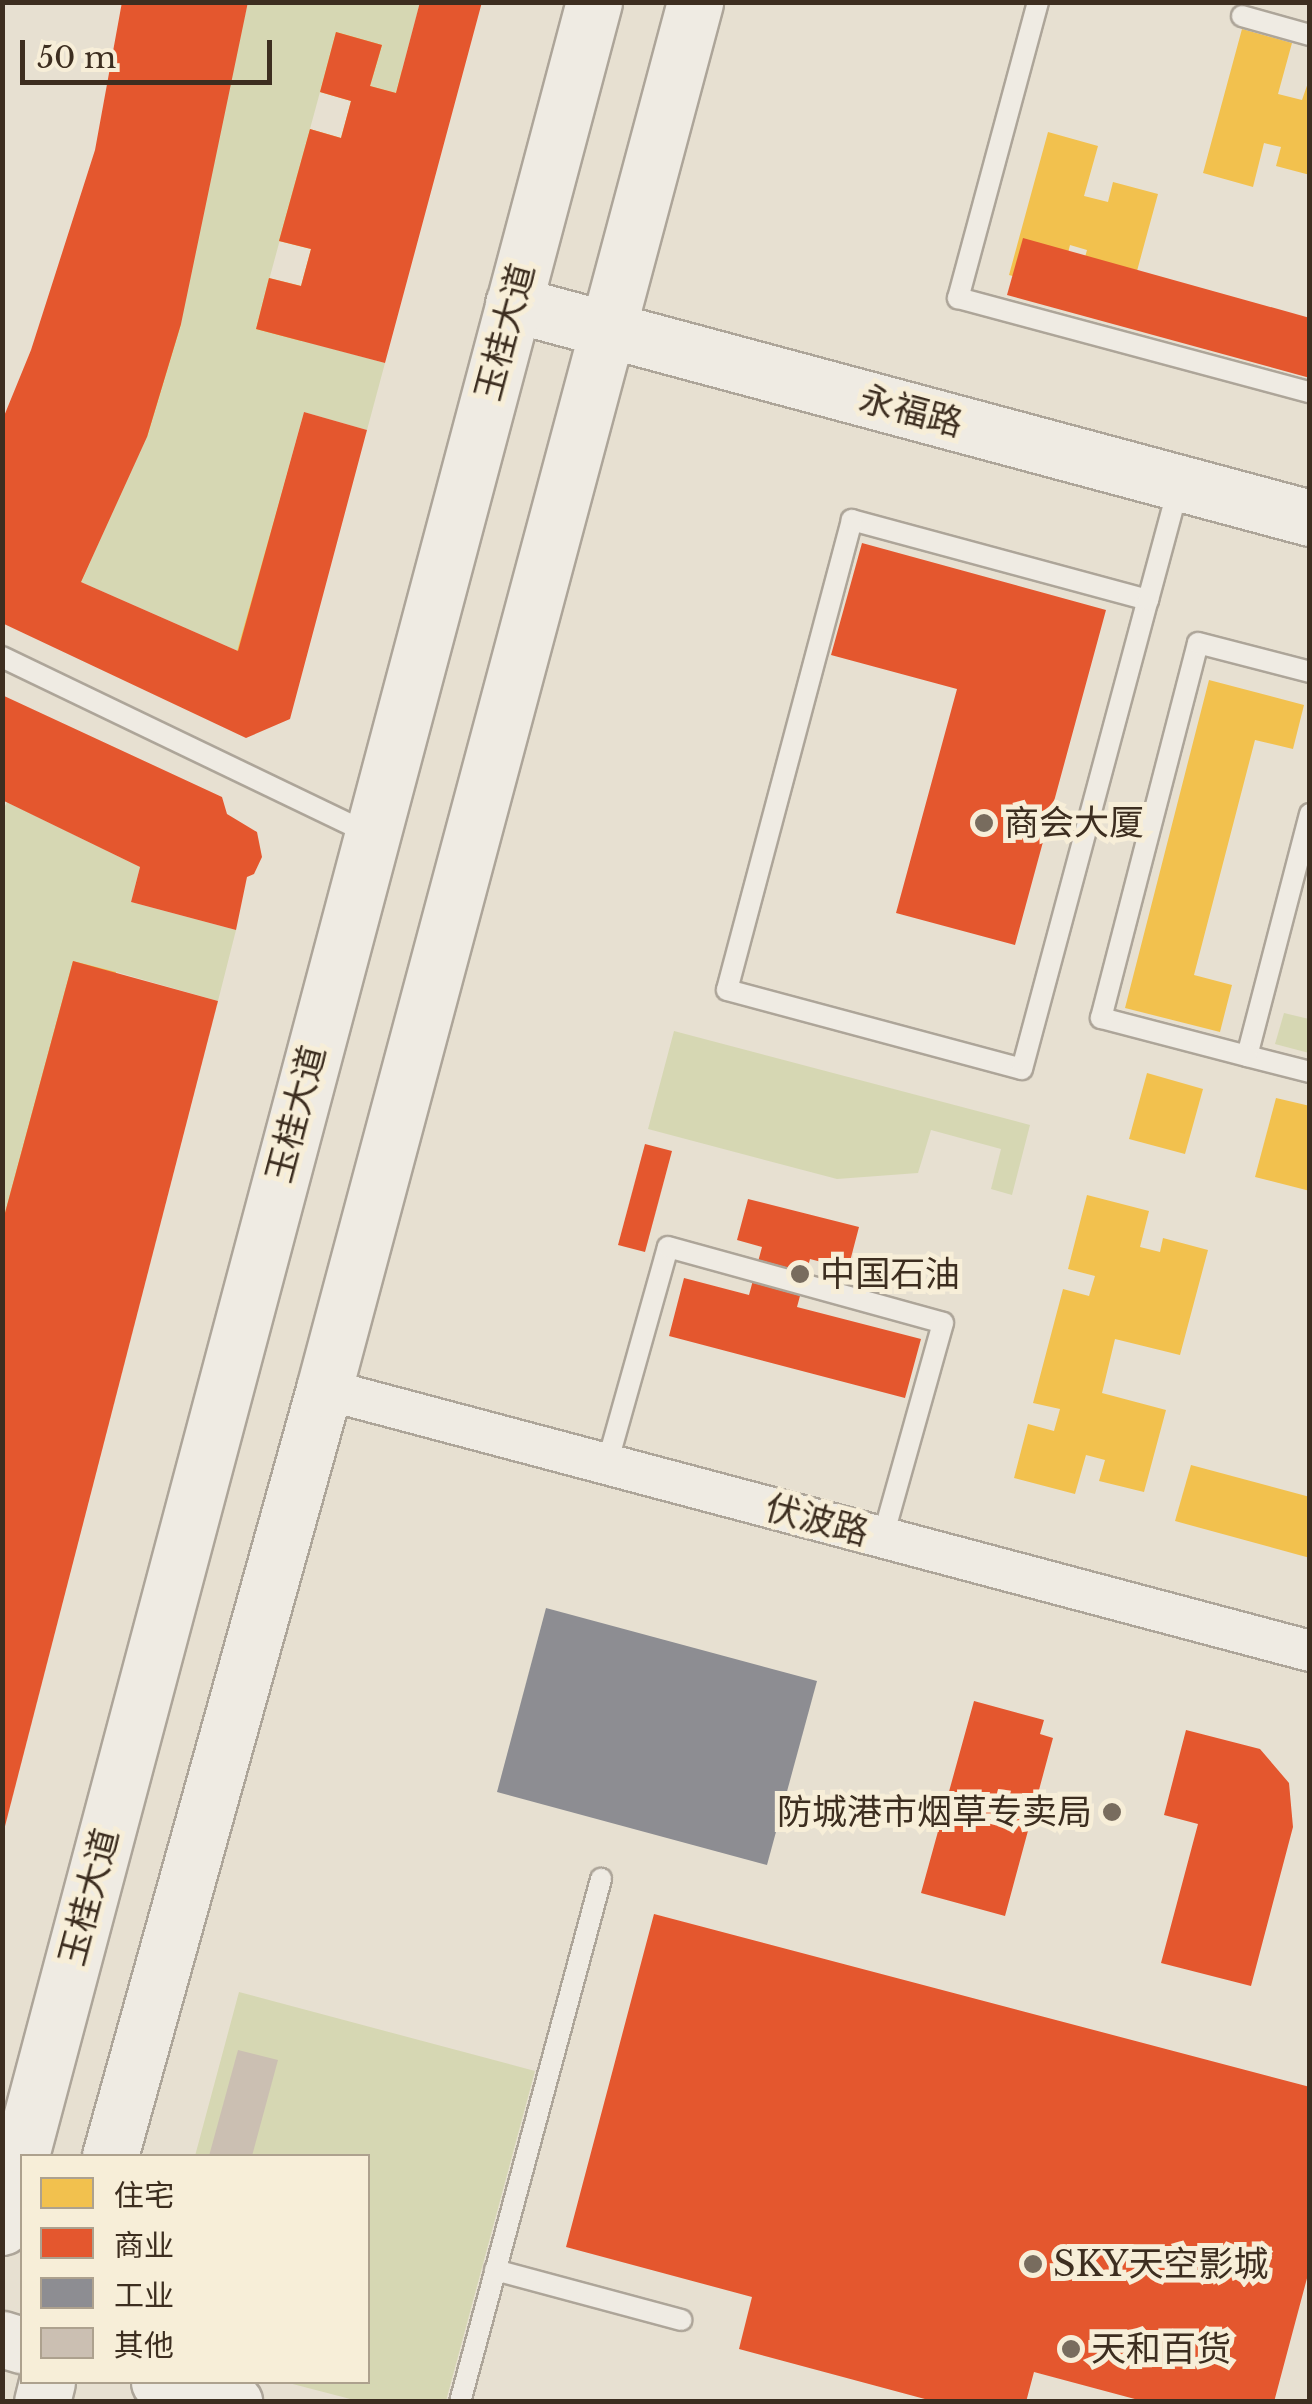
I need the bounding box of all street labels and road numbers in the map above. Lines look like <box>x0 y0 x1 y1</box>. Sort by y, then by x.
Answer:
street label: 玉桂大道 <box>467 259 543 405</box>
street label: 永福路 <box>855 377 967 445</box>
street label: 玉桂大道 <box>258 1041 334 1187</box>
street label: 伏波路 <box>761 1486 873 1554</box>
street label: 玉桂大道 <box>51 1824 127 1970</box>

